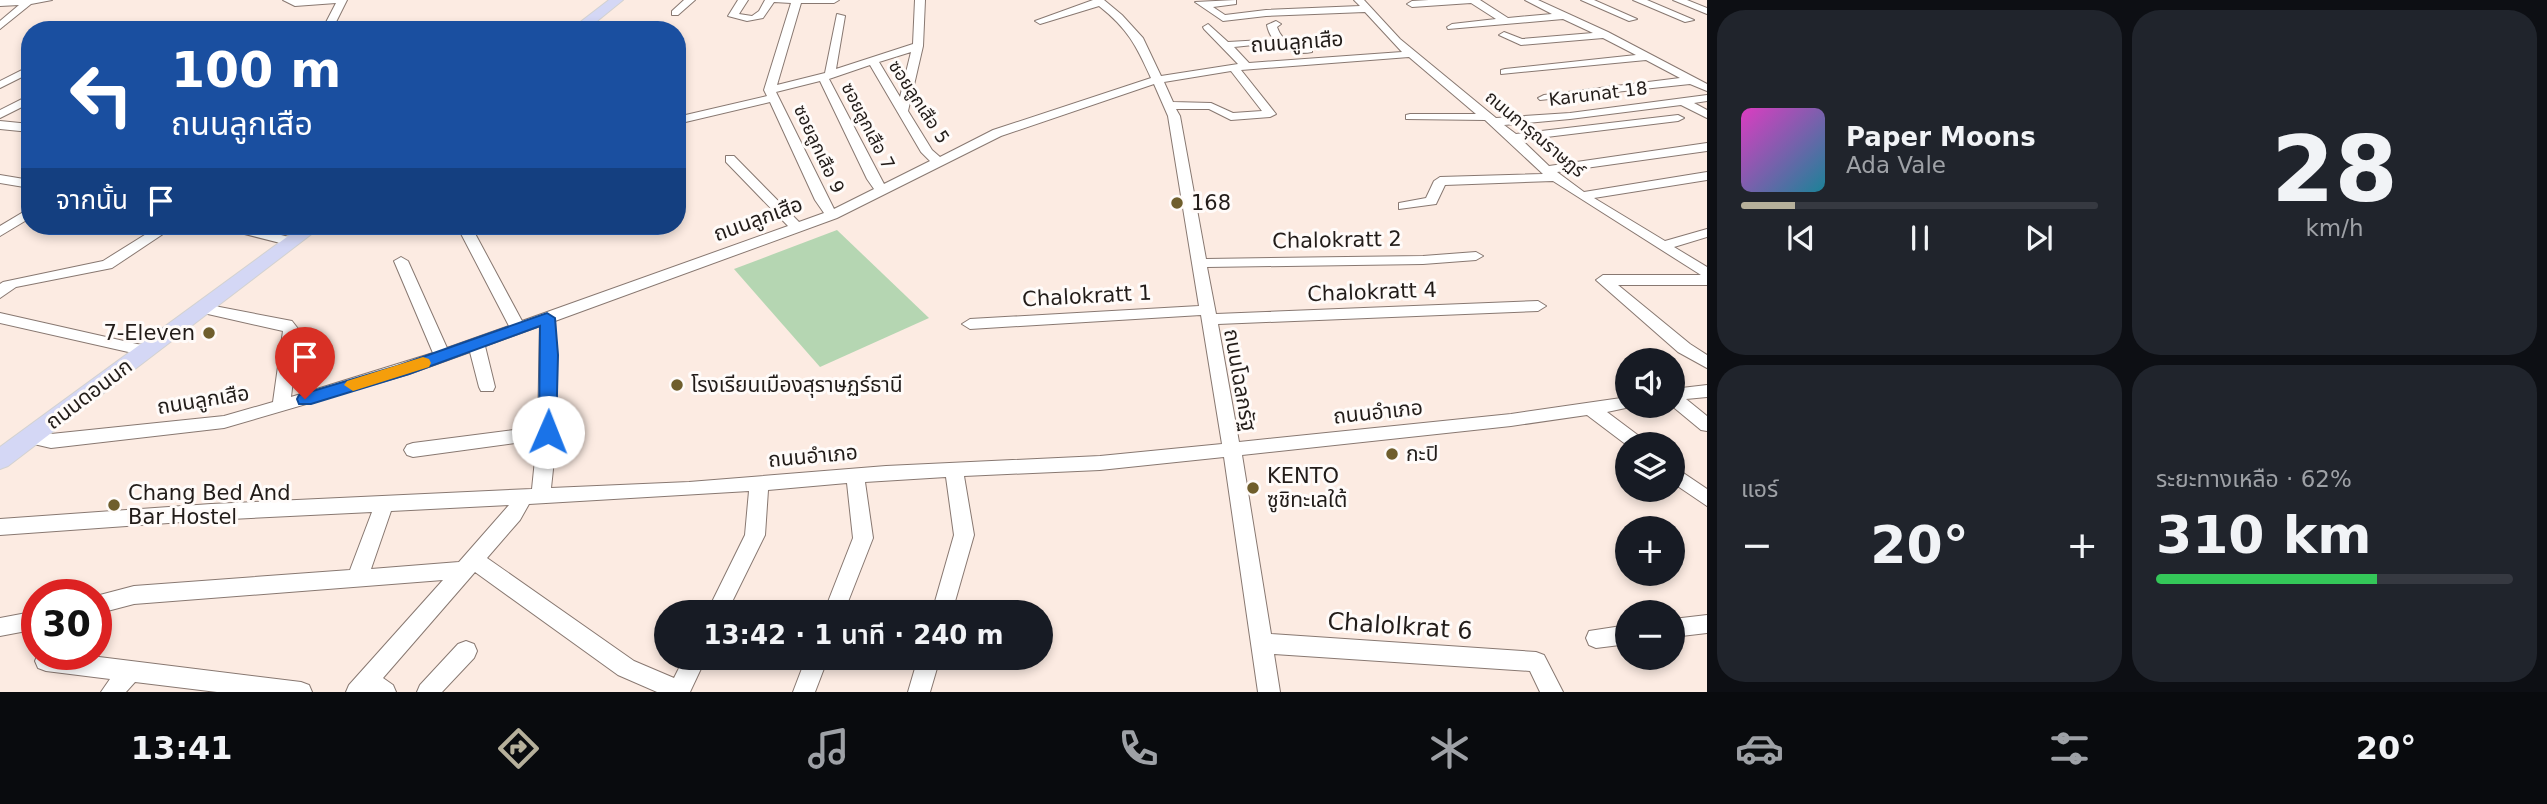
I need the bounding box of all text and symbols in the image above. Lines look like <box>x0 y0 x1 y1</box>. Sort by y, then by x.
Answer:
street label: ถนนลูกเสือ <box>1250 27 1344 58</box>
text: 100 m <box>171 42 341 99</box>
icon: left <box>56 49 147 140</box>
street label: ซอยลูกเสือ 5 <box>883 56 954 148</box>
street label: Karunat 18 <box>1547 77 1649 110</box>
street label: ซอยลูกเสือ 7 <box>836 79 899 174</box>
street label: ถนนการุณราษฏร์ <box>1481 86 1590 183</box>
street label: ซอยลูกเสือ 9 <box>788 101 849 197</box>
text: ถนนลูกเสือ <box>171 105 313 143</box>
text: 28 <box>2271 117 2398 222</box>
text: Paper Moons <box>1846 122 2036 152</box>
text: Ada Vale <box>1846 152 1946 178</box>
icon: arrive <box>142 182 180 220</box>
text: จากนั้น <box>56 185 128 215</box>
place label: 168 <box>1191 191 1231 215</box>
street label: ถนนลูกเสือ <box>710 192 806 247</box>
marker: 168 <box>1169 195 1185 211</box>
text: km/h <box>2305 215 2364 241</box>
icon: previous <box>1782 219 1820 257</box>
icon: pause <box>1901 219 1939 257</box>
icon: next <box>2020 219 2058 257</box>
street label: Chalokratt 2 <box>1272 227 1402 253</box>
street label: Chalokratt 4 <box>1307 278 1437 306</box>
street label: Chalokratt 1 <box>1022 281 1152 311</box>
place label: 7-Eleven <box>103 321 195 345</box>
marker: 7-Eleven <box>201 325 217 341</box>
pin <box>275 327 335 399</box>
street label: ถนนโฉลกรัฐ <box>1219 327 1261 433</box>
icon: arrive <box>286 338 324 376</box>
map controls <box>1615 348 1685 670</box>
button: sound <box>1615 348 1685 418</box>
street label: ถนนดอนนก <box>41 354 137 434</box>
place label: โรงเรียนเมืองสุราษฏร์ธานี <box>691 373 903 398</box>
marker: โรงเรียนเมืองสุราษฏร์ธานี <box>669 377 685 393</box>
street label: ถนนลูกเสือ <box>155 381 251 420</box>
position arrow <box>511 395 585 469</box>
street label: ถนนอำเภอ <box>1332 395 1424 429</box>
button: layers <box>1615 432 1685 502</box>
street label: ถนนอำเภอ <box>767 440 859 472</box>
place label: กะปิ <box>1406 442 1438 466</box>
marker: กะปิ <box>1384 446 1400 462</box>
place label: KENTO ซูชิทะเลใต้ <box>1267 464 1347 513</box>
text: ระยะทางเหลือ · 62% <box>2156 466 2352 492</box>
text: แอร์ <box>1741 476 1778 502</box>
marker: KENTO ซูชิทะเลใต้ <box>1245 480 1261 496</box>
place label: Chang Bed And Bar Hostel <box>128 481 291 529</box>
marker: Chang Bed And Bar Hostel <box>106 497 122 513</box>
text: 310 km <box>2156 505 2371 565</box>
text: 20° <box>1870 515 1969 575</box>
button: + <box>1615 516 1685 586</box>
text: − <box>1741 523 1773 567</box>
text: + <box>2066 523 2098 567</box>
speed limit sign: 30 <box>21 579 112 670</box>
button: − <box>1615 600 1685 670</box>
street label: Chalolkrat 6 <box>1326 607 1474 645</box>
text: 13:42 · 1 นาที · 240 m <box>703 620 1004 650</box>
icon: directions <box>494 724 543 773</box>
icon: music <box>804 724 853 773</box>
icon: phone <box>1114 724 1163 773</box>
icon: climate <box>1425 724 1474 773</box>
icon: car <box>1735 724 1784 773</box>
icon: filters <box>2045 724 2094 773</box>
text: 13:41 <box>131 729 233 767</box>
text: 20° <box>2356 729 2416 767</box>

